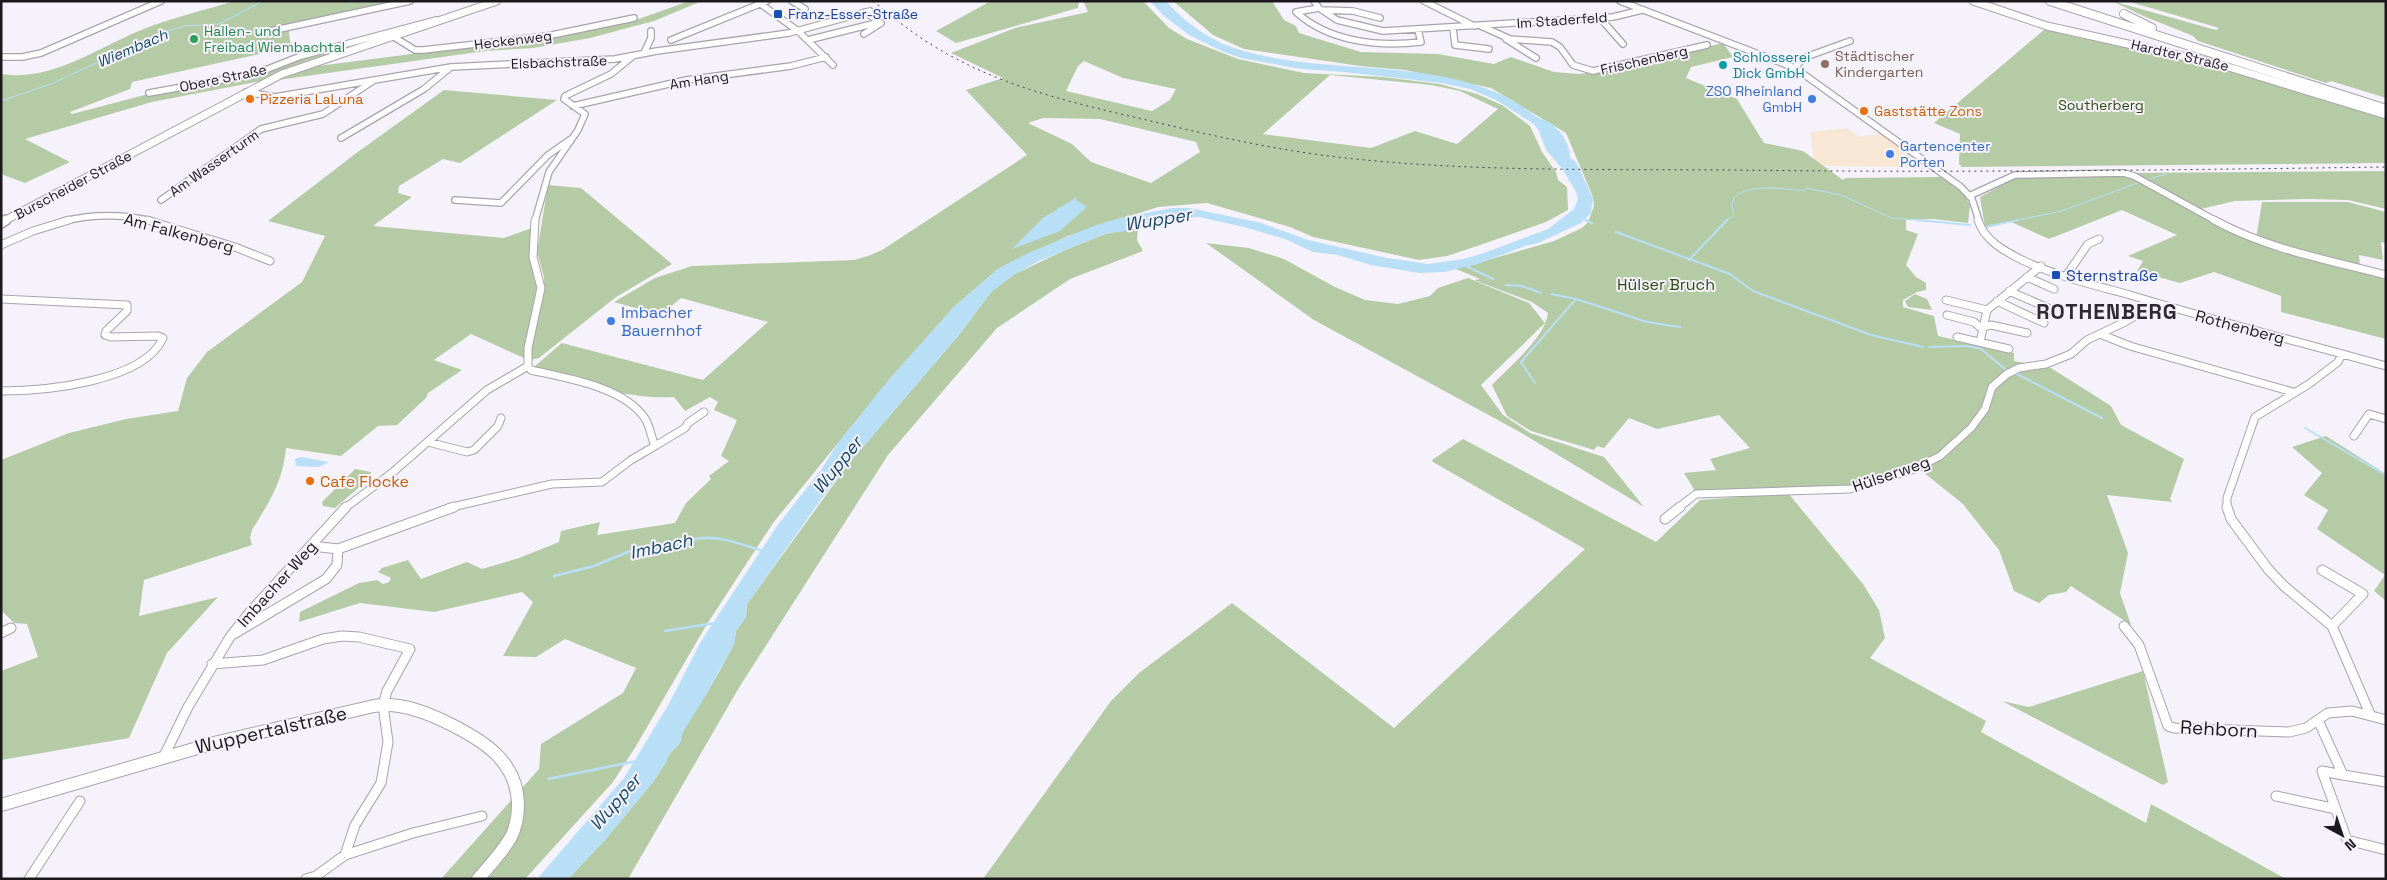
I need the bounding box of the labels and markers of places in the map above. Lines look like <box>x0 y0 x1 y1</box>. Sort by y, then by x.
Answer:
place label: Franz-Esser-Straße <box>788 5 918 23</box>
marker: Franz-Esser-Straße <box>772 8 784 20</box>
place label: Hallen- und Freibad Wiembachtal <box>204 22 345 56</box>
marker: Hallen- und Freibad Wiembachtal <box>188 33 200 45</box>
place label: Städtischer Kindergarten <box>1835 47 1923 81</box>
place label: Schlosserei Dick GmbH <box>1733 48 1810 82</box>
marker: Städtischer Kindergarten <box>1819 58 1831 70</box>
marker: Schlosserei Dick GmbH <box>1717 59 1729 71</box>
place label: ZSO Rheinland GmbH <box>1706 82 1802 116</box>
place label: Pizzeria LaLuna <box>260 90 363 108</box>
marker: Pizzeria LaLuna <box>244 93 256 105</box>
marker: ZSO Rheinland GmbH <box>1806 93 1818 105</box>
place label: Gaststätte Zons <box>1874 102 1982 120</box>
marker: Gaststätte Zons <box>1858 105 1870 117</box>
place label: Gartencenter Porten <box>1900 137 1990 171</box>
marker: Gartencenter Porten <box>1884 148 1896 160</box>
place label: Sternstraße <box>2066 265 2158 286</box>
marker: Sternstraße <box>2050 269 2062 281</box>
place label: Imbacher Bauernhof <box>621 302 702 341</box>
marker: Imbacher Bauernhof <box>605 315 617 327</box>
place label: Cafe Flocke <box>320 471 409 492</box>
marker: Cafe Flocke <box>304 475 316 487</box>

